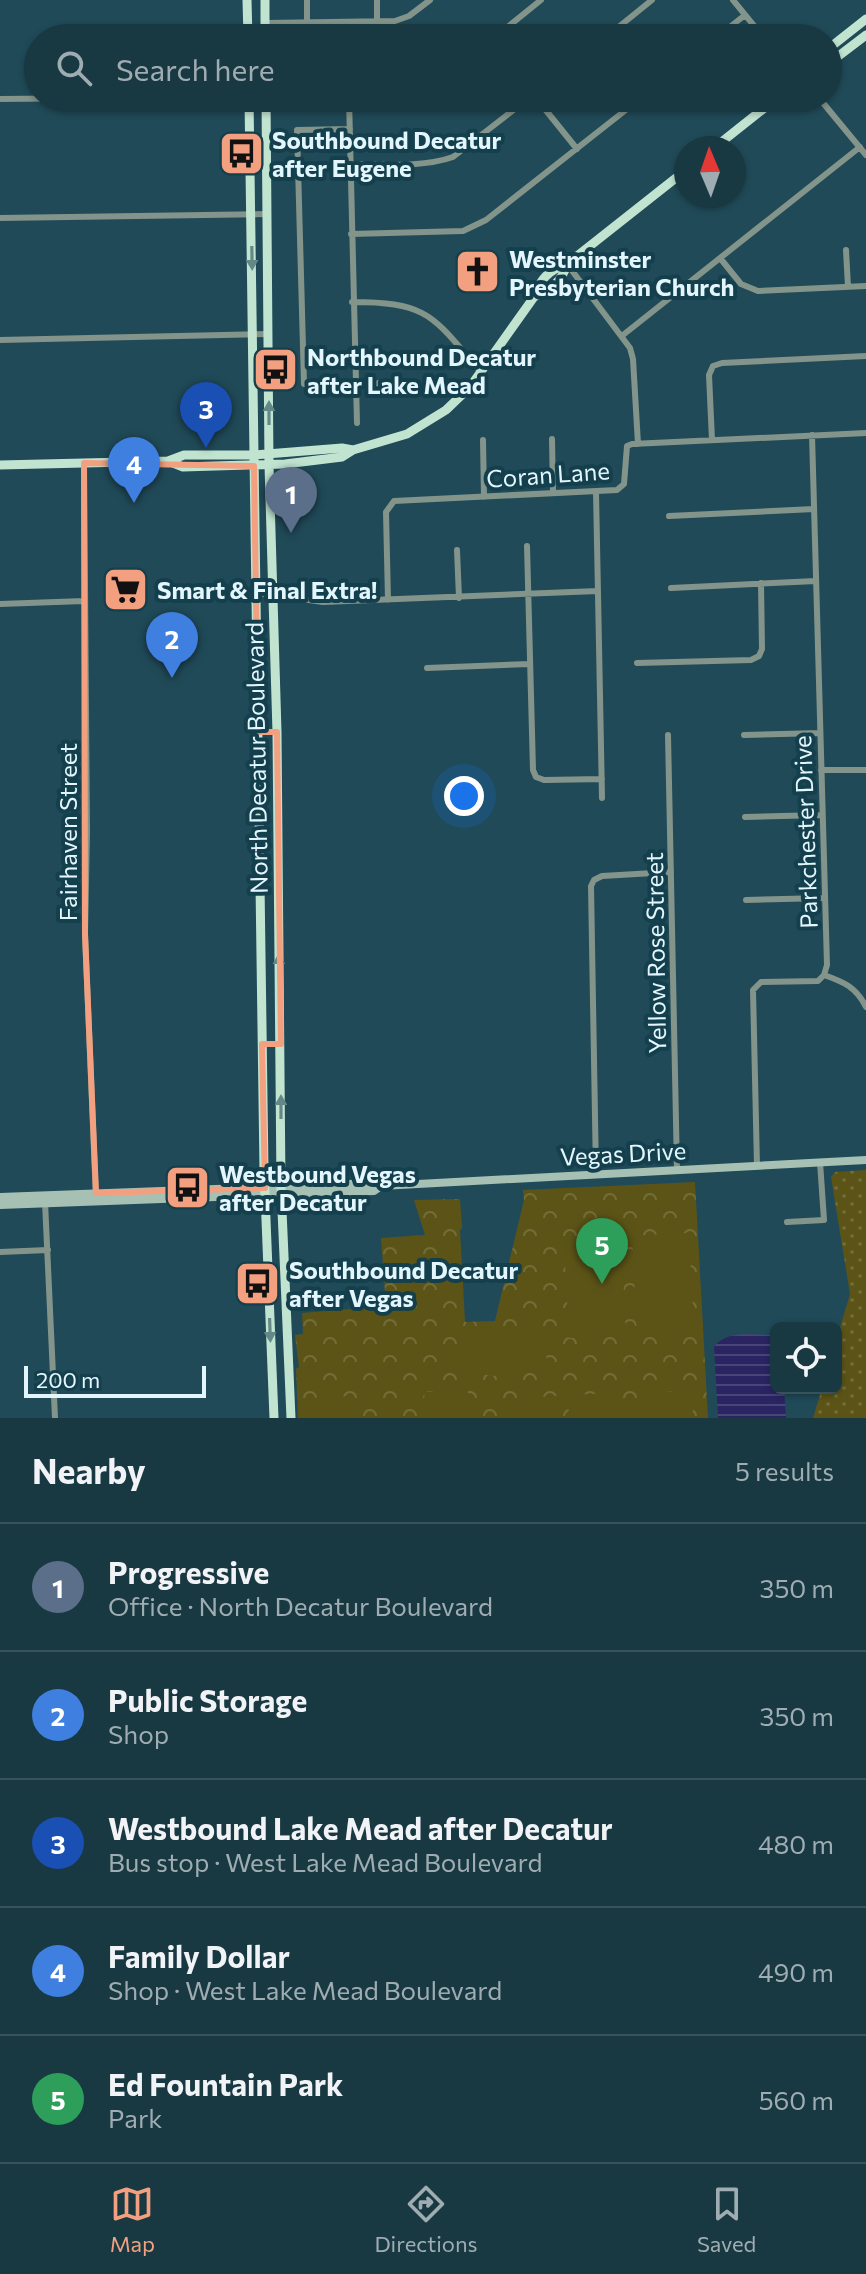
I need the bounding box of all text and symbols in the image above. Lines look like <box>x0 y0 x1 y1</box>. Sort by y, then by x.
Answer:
search box <box>24 24 842 112</box>
icon: search <box>52 46 96 90</box>
text: Search here <box>116 50 275 87</box>
place label: Southbound Decatur after Eugene <box>272 125 502 182</box>
bus stop icon: Southbound Decatur after Eugene <box>217 129 265 177</box>
north arrow <box>674 136 746 208</box>
place label: Westminster Presbyterian Church <box>509 244 734 301</box>
one-way arrow <box>246 246 258 271</box>
church icon: Westminster Presbyterian Church <box>454 248 502 296</box>
place label: Northbound Decatur after Lake Mead <box>307 342 536 399</box>
bus stop icon: Northbound Decatur after Lake Mead <box>252 346 300 394</box>
pin: 3 <box>180 382 232 448</box>
one-way arrow <box>263 400 275 425</box>
pin: 4 <box>108 437 160 503</box>
street label: Coran Lane <box>485 455 611 493</box>
pin: 1 <box>265 467 317 533</box>
supermarket icon: Smart & Final Extra! <box>102 565 150 613</box>
place label: Smart & Final Extra! <box>157 575 377 604</box>
pin: 2 <box>146 612 198 678</box>
street label: North Decatur Boulevard <box>239 622 273 894</box>
street label: Parkchester Drive <box>787 735 823 929</box>
street label: Fairhaven Street <box>53 743 82 921</box>
your location <box>444 776 484 816</box>
street label: Yellow Rose Street <box>639 852 671 1054</box>
one-way arrow <box>273 953 286 978</box>
one-way arrow <box>275 1094 287 1119</box>
street label: Vegas Drive <box>559 1135 687 1171</box>
place label: Westbound Vegas after Decatur <box>219 1159 416 1216</box>
bus stop icon: Westbound Vegas after Decatur <box>164 1163 212 1211</box>
pin: 5 <box>576 1218 628 1284</box>
place label: Southbound Decatur after Vegas <box>289 1255 519 1312</box>
bus stop icon: Southbound Decatur after Vegas <box>234 1259 282 1307</box>
one-way arrow <box>264 1318 277 1343</box>
map controls <box>770 1322 842 1394</box>
button: locate <box>770 1322 842 1394</box>
scale bar <box>24 1362 206 1398</box>
text: 200 m <box>36 1366 100 1393</box>
text: Nearby <box>32 1449 146 1491</box>
text: 5 results <box>735 1455 834 1486</box>
text: Progressive <box>108 1553 269 1590</box>
text: 1 <box>52 1572 64 1603</box>
text: 350 m <box>760 1572 834 1603</box>
text: Office · North Decatur Boulevard <box>108 1590 493 1621</box>
text: Public Storage <box>108 1681 307 1718</box>
text: 2 <box>51 1700 65 1731</box>
text: 350 m <box>760 1700 834 1731</box>
text: Shop <box>108 1718 169 1749</box>
text: Westbound Lake Mead after Decatur <box>108 1809 613 1846</box>
text: 3 <box>50 1828 66 1859</box>
text: 480 m <box>758 1828 834 1859</box>
text: Bus stop · West Lake Mead Boulevard <box>108 1846 542 1877</box>
text: Family Dollar <box>108 1937 290 1974</box>
text: 4 <box>50 1956 66 1987</box>
text: 490 m <box>758 1956 834 1987</box>
text: Shop · West Lake Mead Boulevard <box>108 1974 502 2005</box>
text: Ed Fountain Park <box>108 2065 343 2102</box>
text: 5 <box>50 2084 66 2115</box>
text: 560 m <box>759 2084 834 2115</box>
text: Park <box>108 2102 162 2133</box>
tab: Map <box>110 2182 155 2257</box>
tab: Directions <box>374 2182 478 2257</box>
tab: Saved <box>697 2182 756 2257</box>

